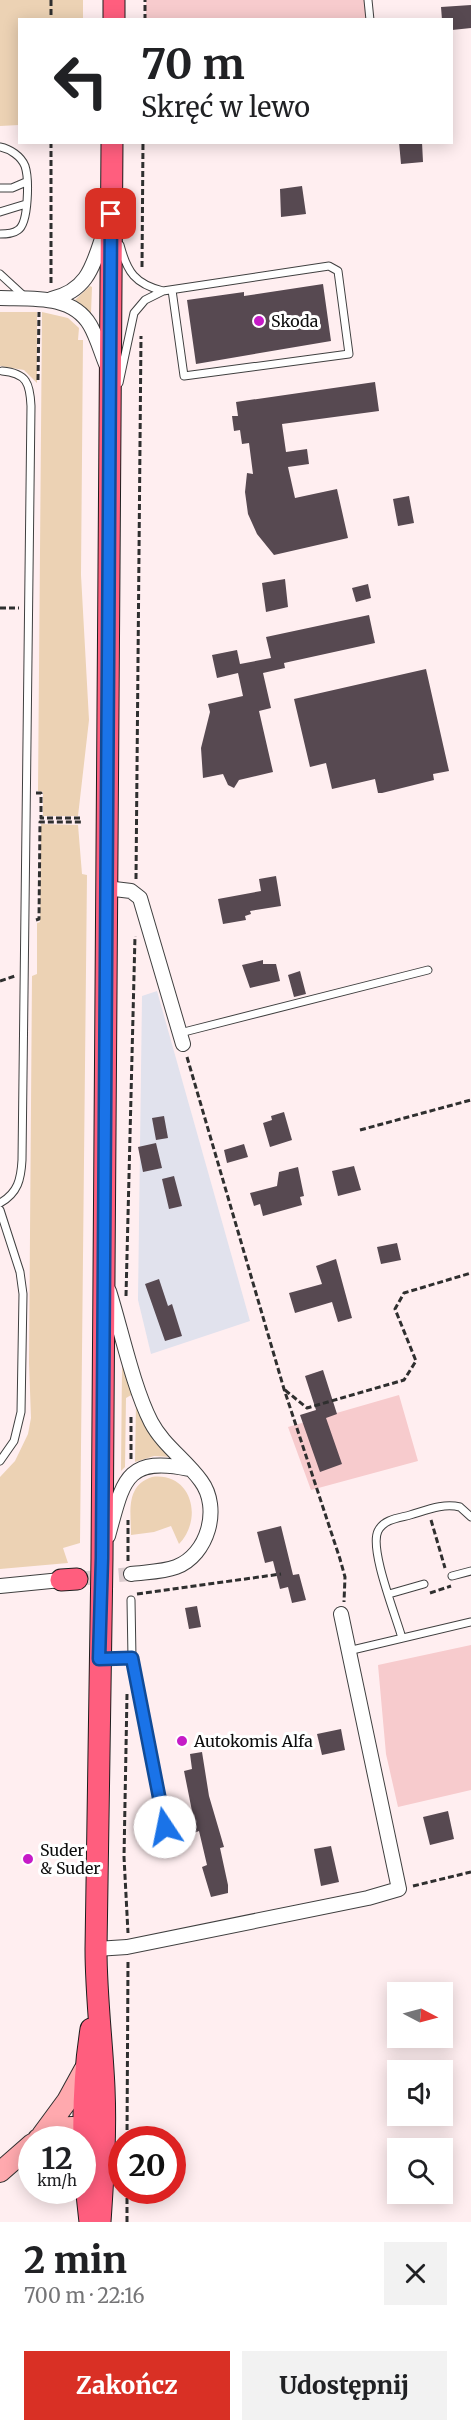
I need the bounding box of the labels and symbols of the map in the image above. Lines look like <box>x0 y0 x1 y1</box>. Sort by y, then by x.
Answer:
pin <box>85 188 136 239</box>
place label: Skoda <box>271 311 319 331</box>
marker: Skoda <box>252 314 266 328</box>
place label: Autokomis Alfa <box>193 1731 313 1751</box>
marker: Autokomis Alfa <box>175 1734 189 1748</box>
position arrow <box>133 1795 197 1859</box>
place label: Suder & Suder <box>40 1840 101 1878</box>
marker: Suder & Suder <box>21 1852 35 1866</box>
north arrow <box>387 1982 453 2048</box>
speed limit sign: 20 <box>108 2126 186 2204</box>

